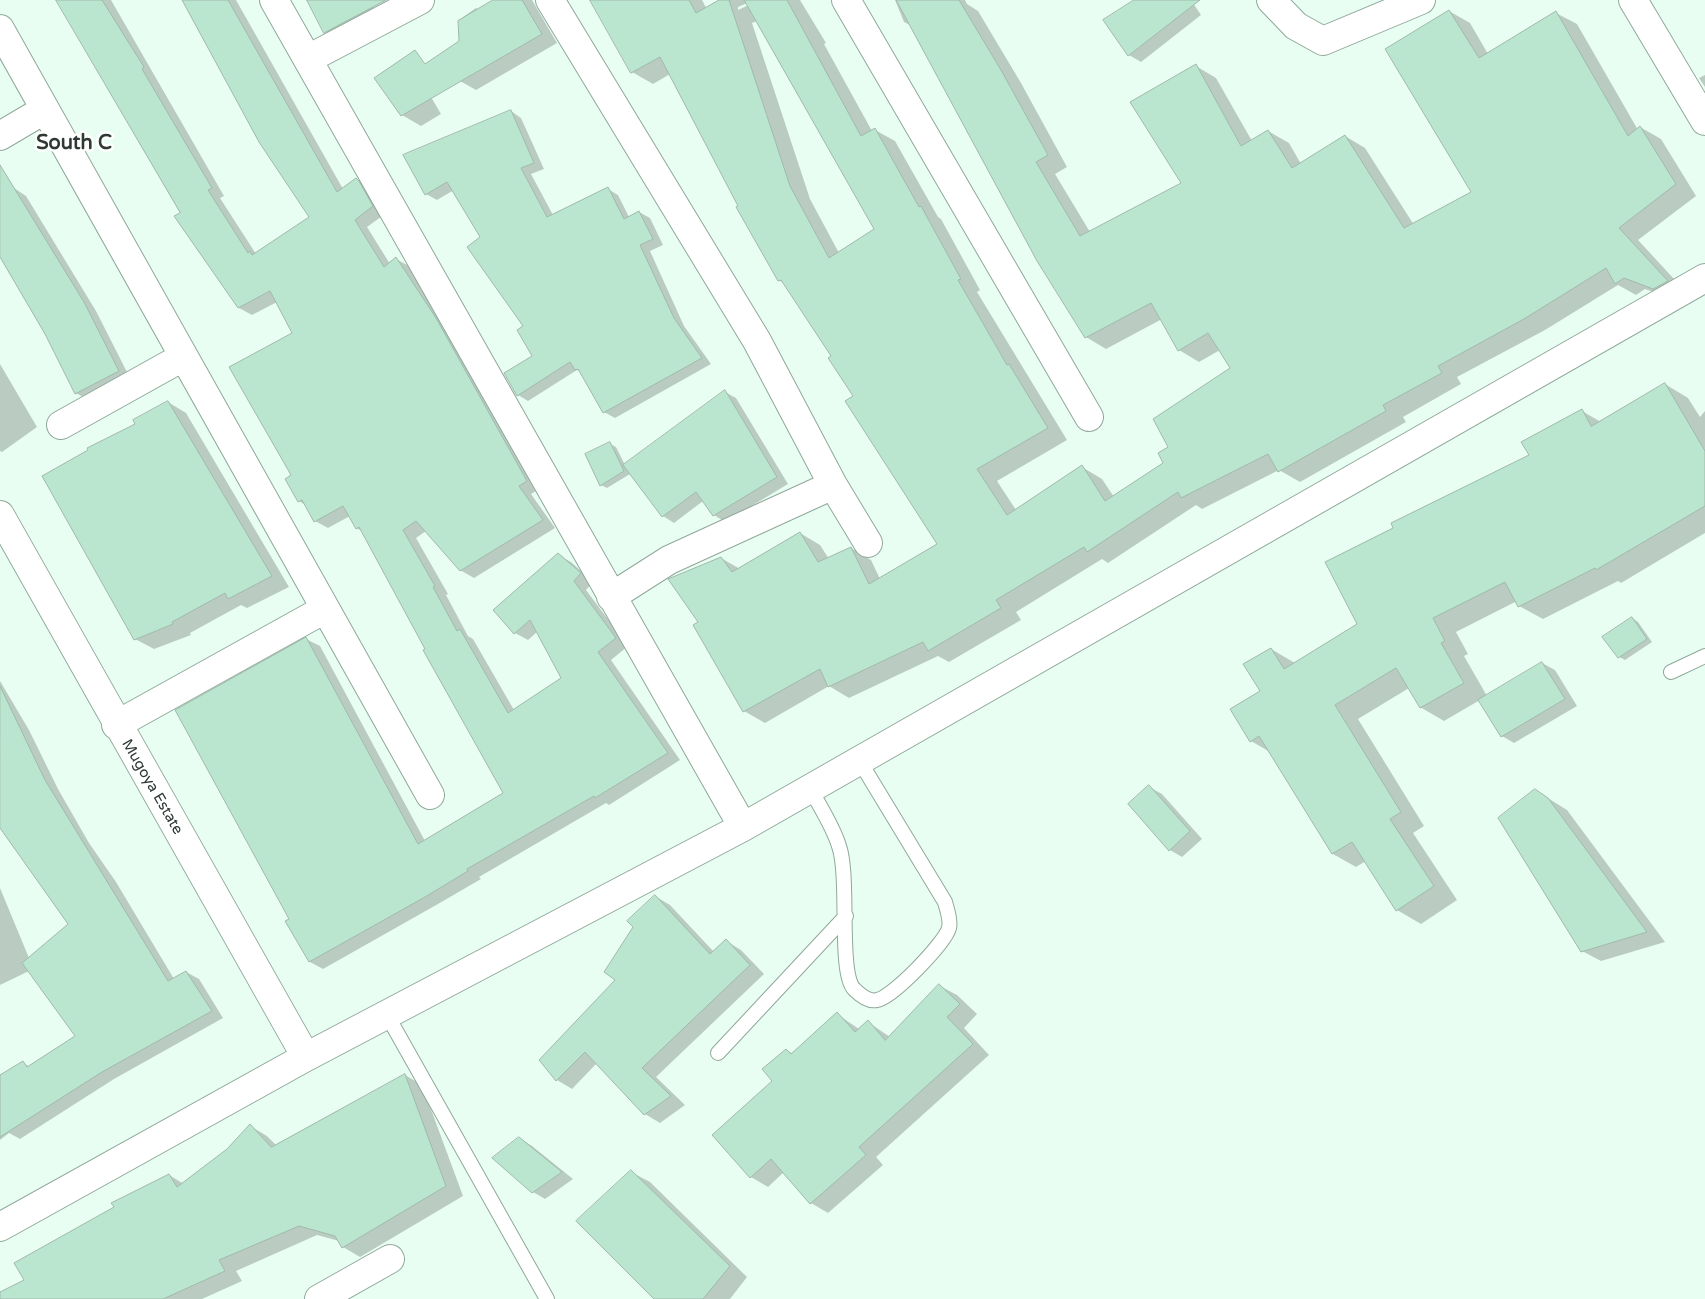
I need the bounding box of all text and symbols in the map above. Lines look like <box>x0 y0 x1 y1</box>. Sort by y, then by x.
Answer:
district label: South C <box>36 132 112 156</box>
street label: Mugoya Estate <box>117 736 187 838</box>

